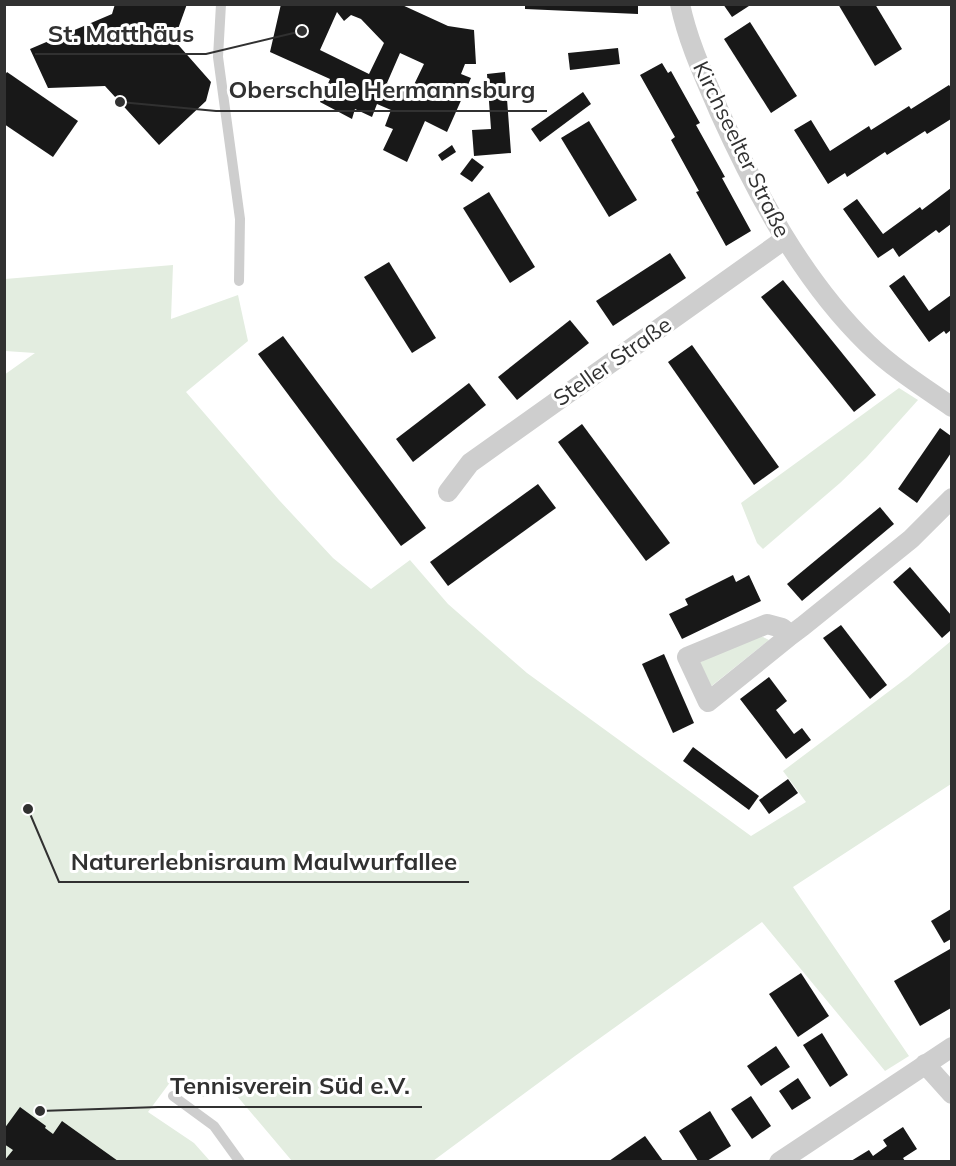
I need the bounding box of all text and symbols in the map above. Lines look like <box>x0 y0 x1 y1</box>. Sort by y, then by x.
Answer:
callout: St. Matthäus <box>35 12 206 54</box>
text: St. Matthäus <box>48 18 194 48</box>
street label: Kirchseelter Straße <box>687 56 797 242</box>
callout: Oberschule Hermannsburg <box>216 69 547 111</box>
text: Oberschule Hermannsburg <box>228 74 536 104</box>
street label: Steller Straße <box>548 310 676 412</box>
callout: Naturerlebnisraum Maulwurfallee <box>59 840 469 882</box>
text: Naturerlebnisraum Maulwurfallee <box>71 846 457 876</box>
callout: Tennisverein Süd e.V. <box>158 1065 422 1107</box>
text: Tennisverein Süd e.V. <box>170 1070 410 1100</box>

